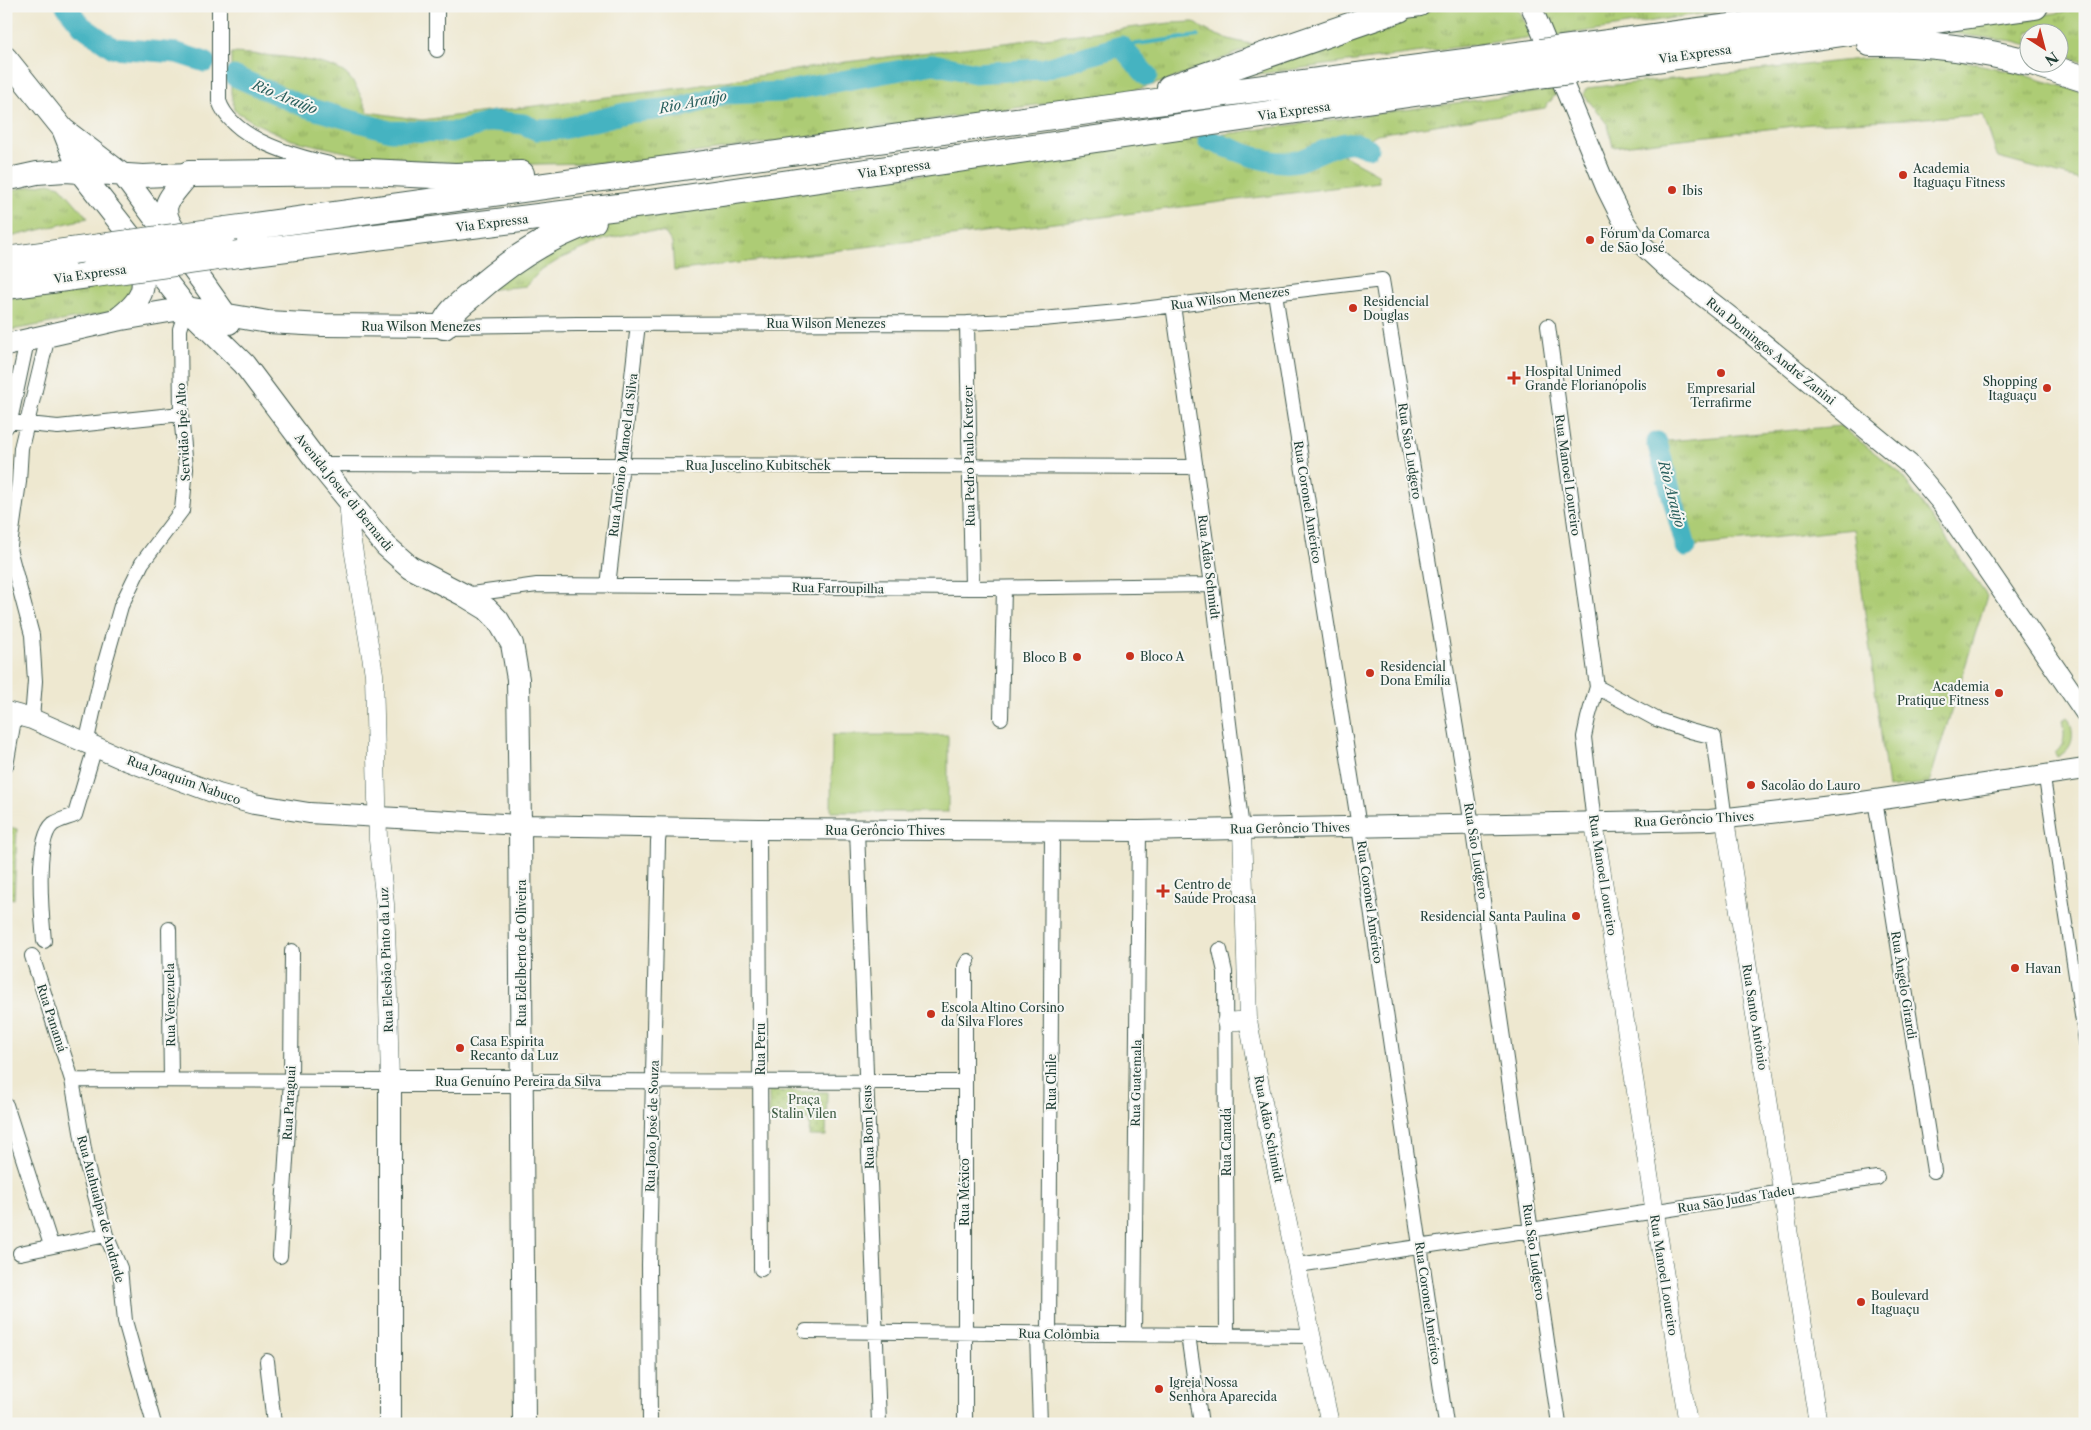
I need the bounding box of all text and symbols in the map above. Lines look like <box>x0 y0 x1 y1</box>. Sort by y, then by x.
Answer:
north arrow <box>2018 22 2068 72</box>
street label: Via Expressa <box>1657 41 1733 67</box>
text: N <box>2041 48 2062 69</box>
water label: Rio Araújo <box>249 75 320 118</box>
water label: Rio Araújo <box>657 87 729 118</box>
street label: Via Expressa <box>1256 98 1332 124</box>
street label: Via Expressa <box>856 156 932 182</box>
place label: Academia Itaguaçu Fitness <box>1912 161 2005 190</box>
marker: Academia Itaguaçu Fitness <box>1897 169 1909 181</box>
place label: Ibis <box>1682 183 1703 198</box>
marker: Ibis <box>1666 184 1678 196</box>
street label: Via Expressa <box>454 211 530 235</box>
place label: Fórum da Comarca de São José <box>1600 226 1710 255</box>
marker: Fórum da Comarca de São José <box>1584 234 1596 246</box>
street label: Via Expressa <box>52 261 128 287</box>
street label: Rua Wilson Menezes <box>1170 283 1290 313</box>
place label: Residencial Douglas <box>1363 294 1429 323</box>
street label: Rua Domingos André Zanini <box>1703 294 1839 408</box>
marker: Residencial Douglas <box>1347 302 1359 314</box>
street label: Rua Wilson Menezes <box>766 316 886 331</box>
street label: Rua Wilson Menezes <box>361 319 481 334</box>
place label: Hospital Unimed Grande Florianópolis <box>1525 364 1647 393</box>
marker: Empresarial Terrafirme <box>1715 367 1727 379</box>
marker: Hospital Unimed Grande Florianópolis <box>1507 371 1521 385</box>
street label: Rua Antônio Manoel da Silva <box>606 372 641 538</box>
place label: Shopping Itaguaçu <box>1983 374 2038 403</box>
place label: Empresarial Terrafirme <box>1687 381 1756 410</box>
street label: Servidão Ipê Alto <box>173 382 193 482</box>
marker: Shopping Itaguaçu <box>2041 382 2053 394</box>
street label: Rua Pedro Paulo Kretzer <box>960 385 978 527</box>
street label: Rua São Ludgero <box>1395 402 1425 500</box>
street label: Rua Manoel Loureiro <box>1552 413 1584 537</box>
street label: Avenida Josué di Bernardi <box>291 429 396 554</box>
street label: Rua Coronel Américo <box>1291 440 1325 564</box>
street label: Rua Juscelino Kubitschek <box>685 458 832 473</box>
water label: Rio Araújo <box>1654 458 1690 530</box>
street label: Rua Adão Schmidt <box>1195 514 1223 621</box>
street label: Rua Farroupilha <box>792 580 885 596</box>
place label: Bloco A <box>1140 649 1186 664</box>
place label: Bloco B <box>1023 650 1067 665</box>
marker: Bloco A <box>1124 650 1136 662</box>
marker: Bloco B <box>1071 651 1083 663</box>
place label: Residencial Dona Emília <box>1380 659 1451 688</box>
marker: Residencial Dona Emília <box>1364 667 1376 679</box>
place label: Academia Pratique Fitness <box>1897 679 1990 708</box>
marker: Academia Pratique Fitness <box>1993 687 2005 699</box>
street label: Rua Joaquim Nabuco <box>125 752 243 808</box>
place label: Sacolão do Lauro <box>1761 778 1860 793</box>
marker: Sacolão do Lauro <box>1745 779 1757 791</box>
street label: Rua São Ludgero <box>1461 802 1491 900</box>
street label: Rua Gerôncio Thives <box>1634 808 1754 830</box>
street label: Rua Manoel Loureiro <box>1586 813 1620 937</box>
street label: Rua Gerôncio Thives <box>1230 819 1350 837</box>
street label: Rua Gerôncio Thives <box>825 823 945 838</box>
street label: Rua Coronel Américo <box>1354 840 1386 964</box>
place label: Centro de Saúde Procasa <box>1174 877 1257 906</box>
street label: Rua Edelberto de Oliveira <box>514 879 529 1027</box>
marker: Centro de Saúde Procasa <box>1156 884 1170 898</box>
street label: Rua Elesbão Pinto da Luz <box>376 887 396 1033</box>
place label: Residencial Santa Paulina <box>1420 909 1567 924</box>
marker: Residencial Santa Paulina <box>1570 910 1582 922</box>
street label: Rua Ângelo Girardi <box>1888 930 1921 1040</box>
place label: Havan <box>2025 961 2062 976</box>
street label: Rua Venezuela <box>162 962 178 1047</box>
marker: Havan <box>2009 962 2021 974</box>
street label: Rua Santo Antônio <box>1739 963 1771 1071</box>
street label: Rua Panamá <box>34 982 70 1055</box>
place label: Escola Altino Corsino da Silva Flores <box>941 1000 1064 1029</box>
marker: Escola Altino Corsino da Silva Flores <box>925 1008 937 1020</box>
street label: Rua Peru <box>753 1022 768 1075</box>
place label: Casa Espirita Recanto da Luz <box>470 1034 559 1063</box>
street label: Rua Guatemala <box>1128 1039 1144 1127</box>
marker: Casa Espirita Recanto da Luz <box>454 1042 466 1054</box>
street label: Rua Chile <box>1044 1054 1059 1110</box>
street label: Rua João José de Souza <box>642 1059 662 1192</box>
street label: Rua Paraguai <box>280 1065 298 1141</box>
street label: Rua Genuíno Pereira da Silva <box>435 1074 602 1089</box>
street label: Rua Adão Schimidt <box>1251 1074 1287 1185</box>
street label: Rua Bom Jesus <box>859 1085 877 1169</box>
park label: Praça Stalin Vilen <box>771 1092 837 1121</box>
street label: Rua Canadá <box>1219 1107 1234 1176</box>
street label: Rua Atahualpa de Andrade <box>74 1134 128 1285</box>
street label: Rua México <box>957 1158 972 1226</box>
street label: Rua São Judas Tadeu <box>1676 1182 1796 1216</box>
street label: Rua São Ludgero <box>1520 1203 1548 1301</box>
street label: Rua Manoel Loureiro <box>1647 1213 1681 1337</box>
street label: Rua Coronel Américo <box>1412 1241 1444 1365</box>
place label: Boulevard Itaguaçu <box>1871 1288 1930 1317</box>
marker: Boulevard Itaguaçu <box>1855 1296 1867 1308</box>
street label: Rua Colômbia <box>1018 1326 1101 1342</box>
place label: Igreja Nossa Senhora Aparecida <box>1169 1375 1278 1404</box>
marker: Igreja Nossa Senhora Aparecida <box>1153 1383 1165 1395</box>

